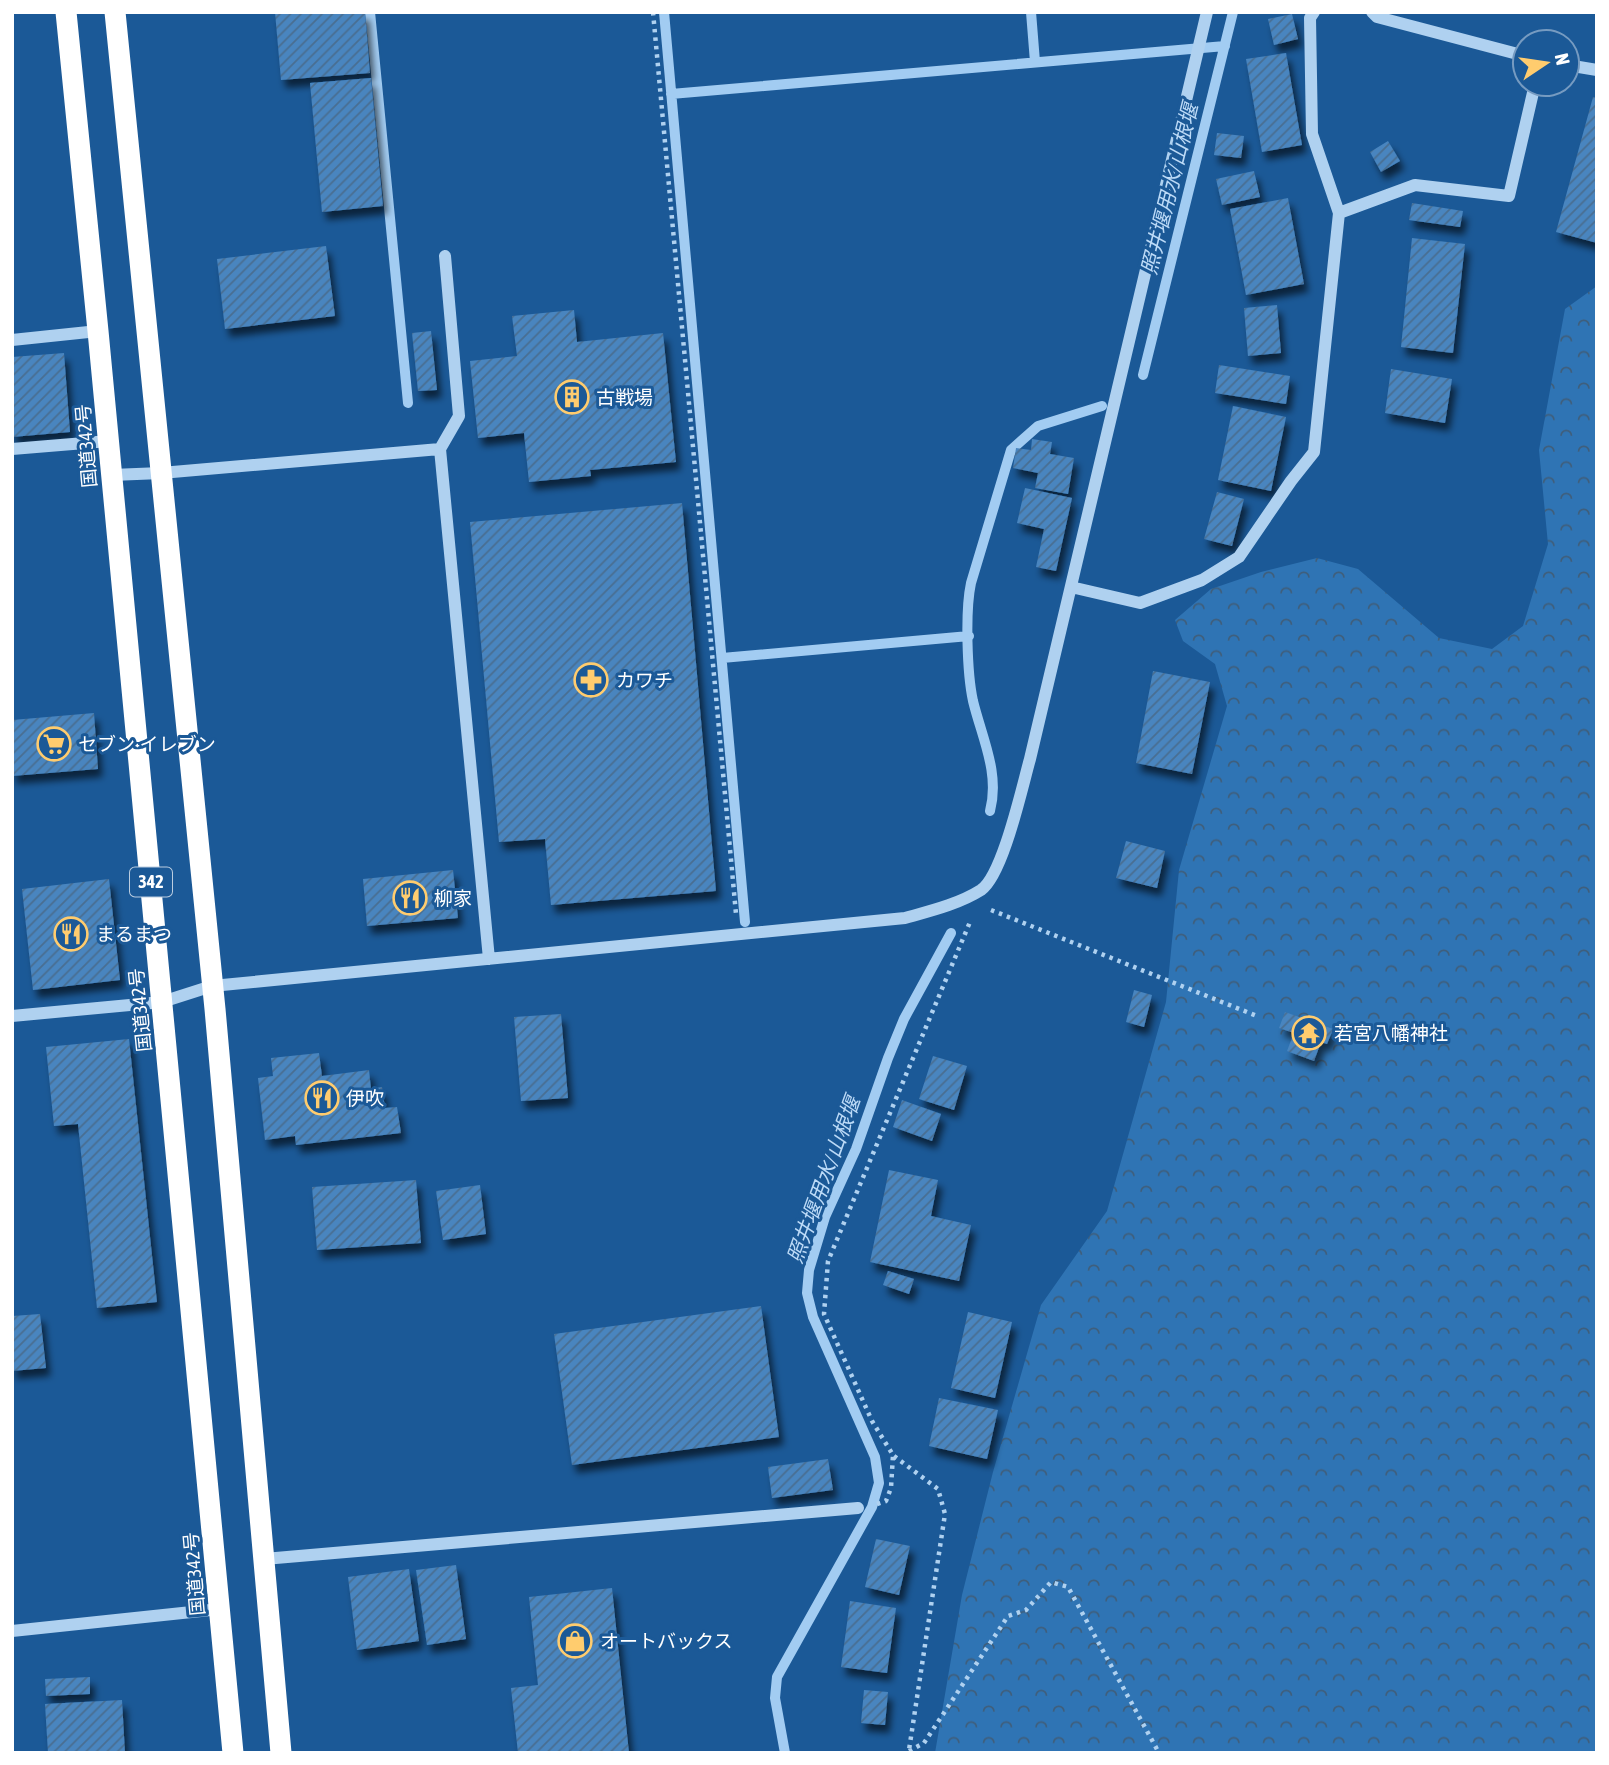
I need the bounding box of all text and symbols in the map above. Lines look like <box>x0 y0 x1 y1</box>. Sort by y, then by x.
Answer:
north arrow <box>1511 28 1581 98</box>
text: N <box>1551 51 1575 67</box>
water label: 照井堰用水/山根堰 <box>1136 97 1203 277</box>
building icon: 古戦場 <box>553 378 591 416</box>
place label: 古戦場 <box>596 386 653 408</box>
street label: 国道342号 <box>71 403 101 489</box>
pharmacy icon: カワチ <box>572 661 610 699</box>
place label: カワチ <box>616 669 673 691</box>
supermarket icon: セブン-イレブン <box>35 725 73 763</box>
place label: セブン-イレブン <box>78 733 216 755</box>
road number: 342 <box>130 868 172 897</box>
restaurant icon: 柳家 <box>391 879 429 917</box>
place label: 柳家 <box>434 887 472 909</box>
restaurant icon: まるまつ <box>52 915 90 953</box>
place label: まるまつ <box>96 923 172 945</box>
street label: 国道342号 <box>125 967 155 1053</box>
temple icon: 若宮八幡神社 <box>1290 1014 1328 1052</box>
place label: 若宮八幡神社 <box>1334 1022 1448 1044</box>
restaurant icon: 伊吹 <box>303 1079 341 1117</box>
place label: 伊吹 <box>346 1087 384 1109</box>
water label: 照井堰用水/山根堰 <box>782 1090 866 1266</box>
street label: 国道342号 <box>179 1531 209 1617</box>
shop icon: オートバックス <box>556 1622 594 1660</box>
place label: オートバックス <box>600 1630 732 1652</box>

